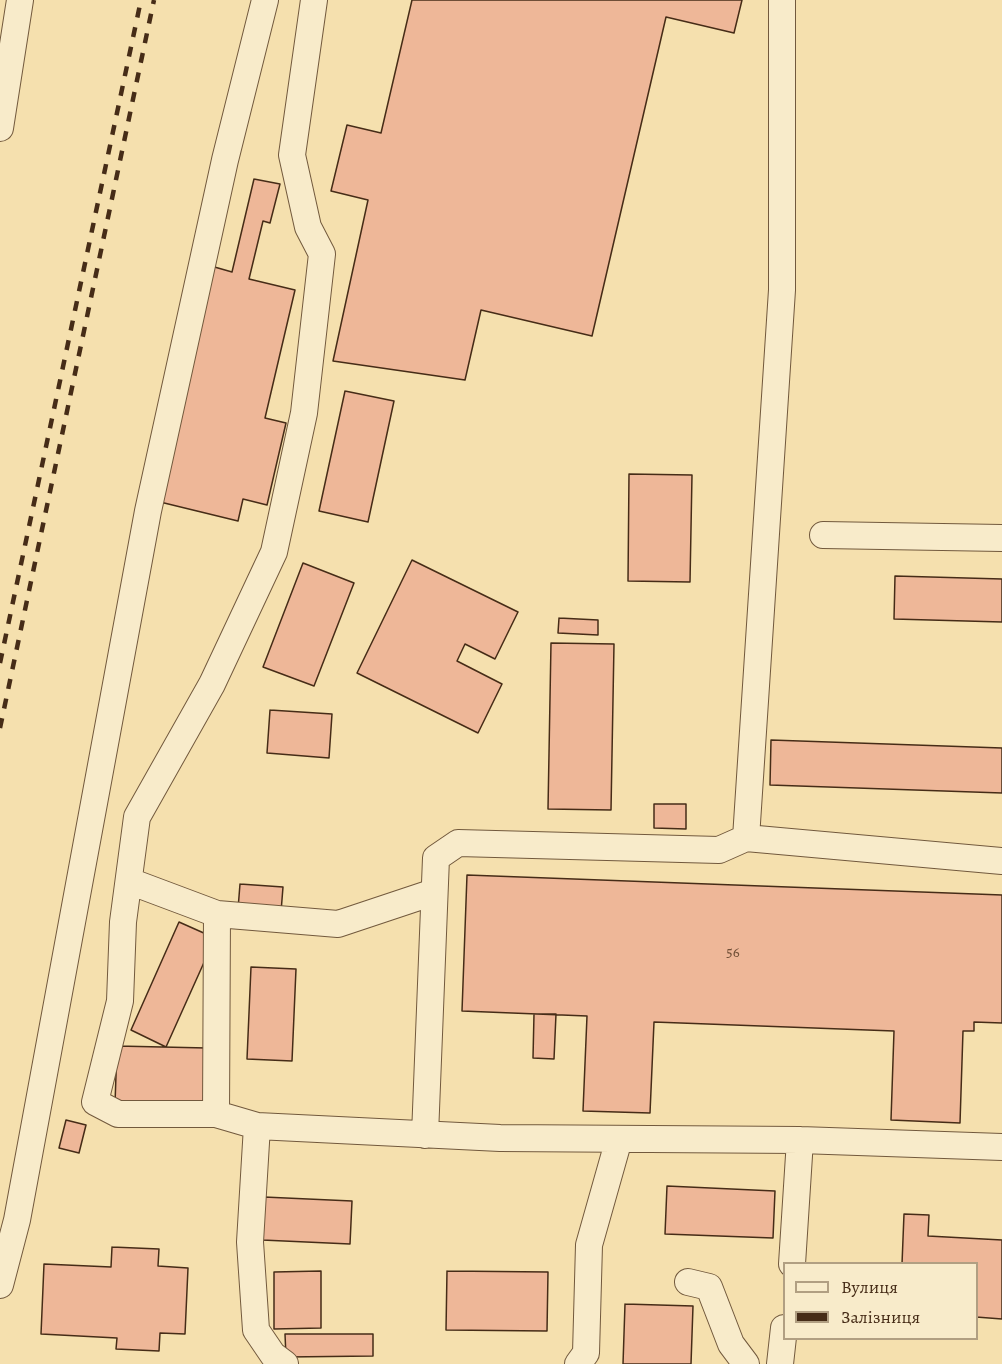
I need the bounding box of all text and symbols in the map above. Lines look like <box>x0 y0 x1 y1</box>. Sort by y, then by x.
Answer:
house number: 56 <box>726 944 740 962</box>
legend <box>783 1262 978 1340</box>
text: Вулиця <box>841 1275 898 1299</box>
text: Залізниця <box>841 1305 920 1329</box>

